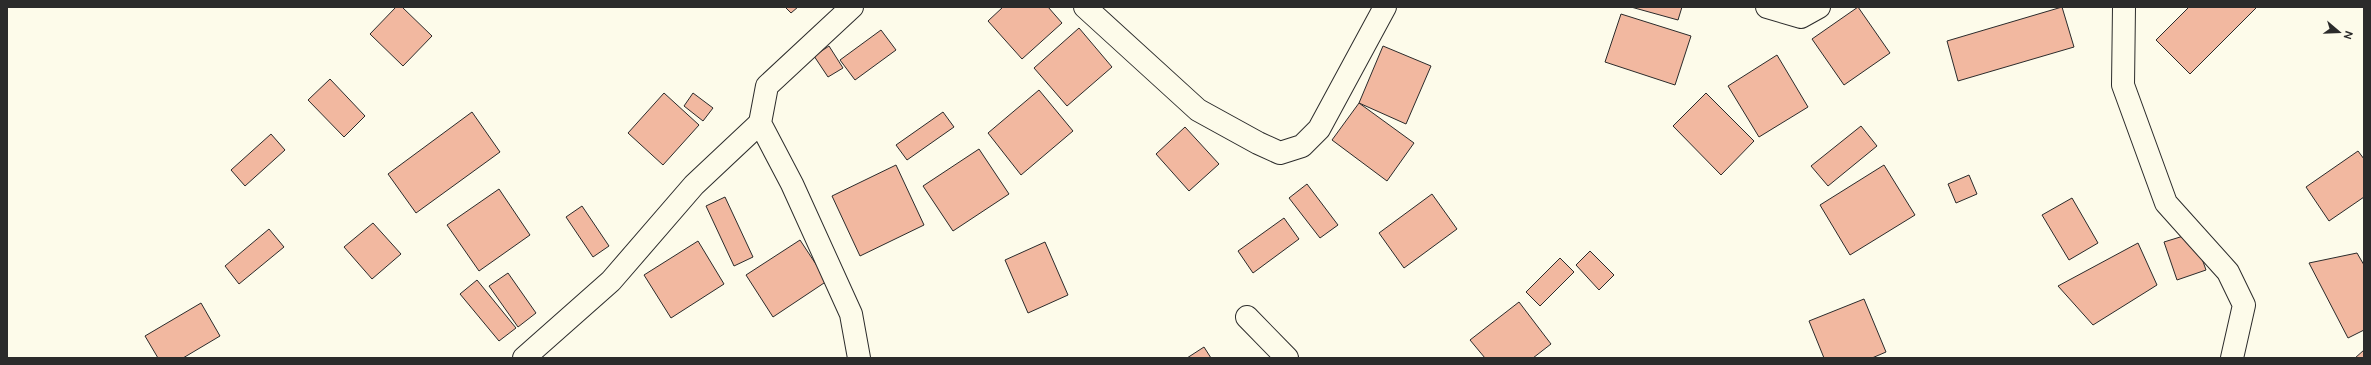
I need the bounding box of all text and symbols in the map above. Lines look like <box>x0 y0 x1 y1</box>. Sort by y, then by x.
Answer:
north arrow <box>2319 12 2359 52</box>
text: N <box>2341 29 2355 41</box>

